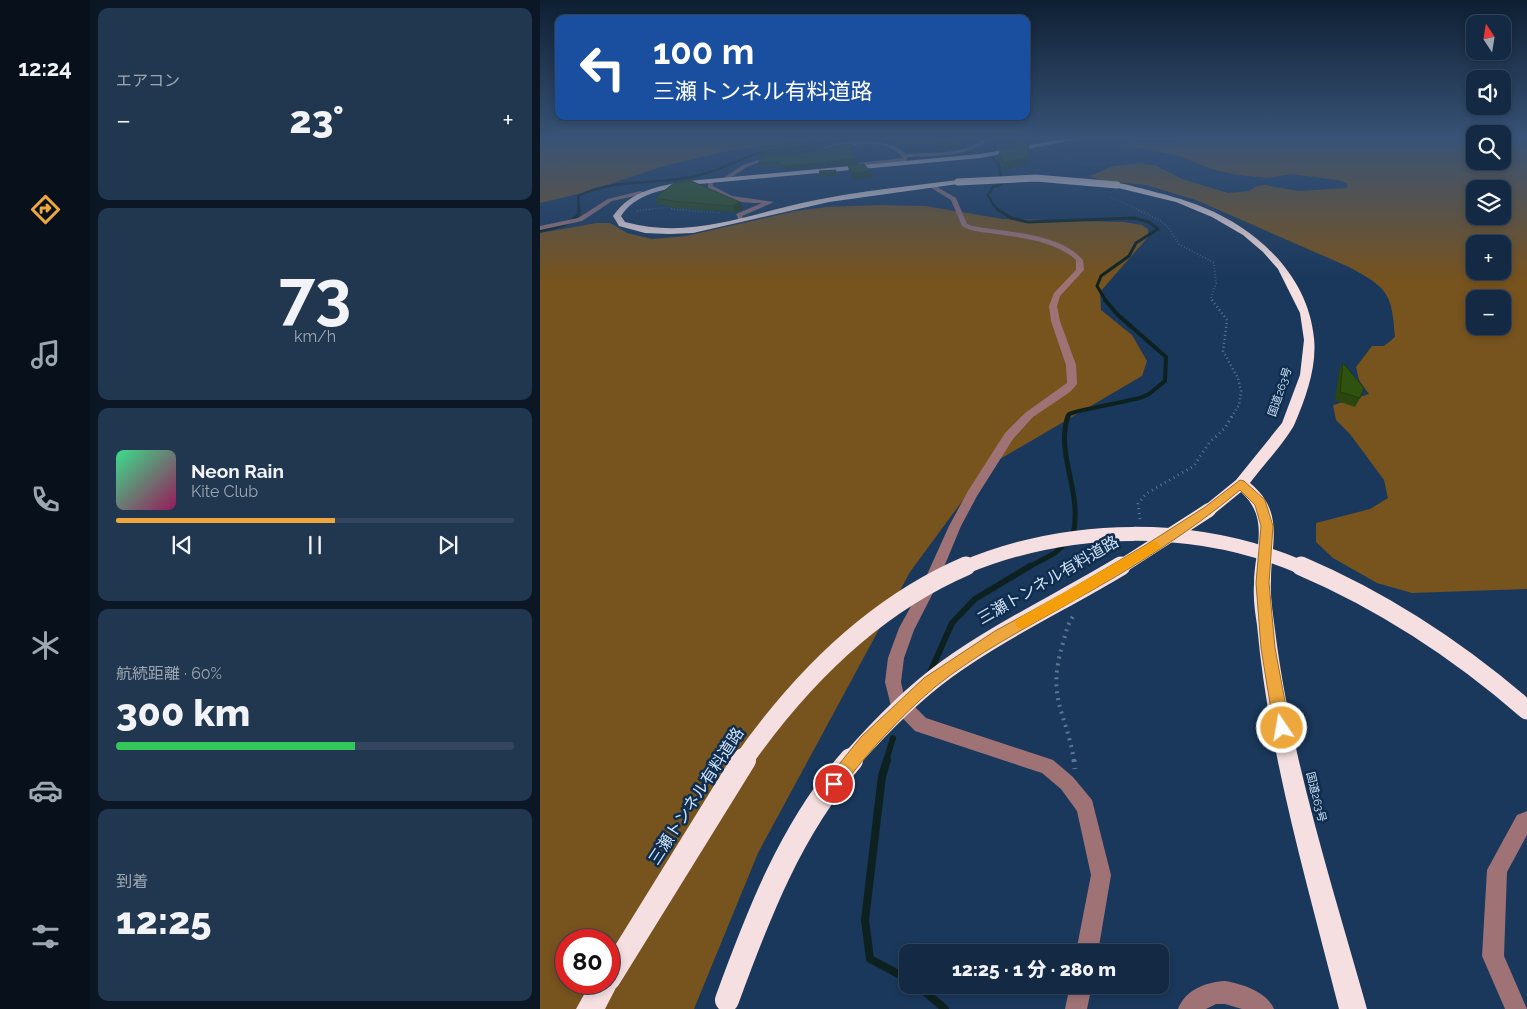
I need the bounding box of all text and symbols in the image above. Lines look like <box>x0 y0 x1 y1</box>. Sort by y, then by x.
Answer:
north arrow <box>1466 15 1511 60</box>
map controls <box>1466 15 1511 335</box>
text: 100 m <box>653 31 754 72</box>
icon: left <box>570 35 635 100</box>
text: 12:24 <box>18 55 72 81</box>
button: sound <box>1466 70 1511 115</box>
text: エアコン <box>116 71 180 90</box>
text: 三瀬トンネル有料道路 <box>653 78 873 104</box>
text: 23° <box>290 97 344 142</box>
text: − <box>116 104 131 137</box>
text: + <box>502 104 514 137</box>
button: search <box>1466 125 1511 170</box>
button: layers <box>1466 180 1511 225</box>
icon: directions <box>28 192 63 227</box>
button: + <box>1466 235 1511 280</box>
text: 73 <box>279 256 351 332</box>
button: − <box>1466 290 1511 335</box>
text: km/h <box>294 327 336 346</box>
icon: music <box>28 337 63 372</box>
street label: 国道263号 <box>1266 366 1294 418</box>
text: Neon Rain <box>191 460 284 482</box>
icon: phone <box>28 482 63 517</box>
text: Kite Club <box>191 482 258 501</box>
icon: previous <box>168 531 196 559</box>
icon: pause <box>301 531 329 559</box>
icon: next <box>434 531 462 559</box>
street label: 三瀬トンネル有料道路 <box>974 532 1122 628</box>
icon: climate <box>28 628 63 663</box>
text: 航続距離 · 60% <box>116 664 222 683</box>
text: 300 km <box>116 690 250 735</box>
position arrow <box>1255 701 1307 753</box>
street label: 三瀬トンネル有料道路 <box>645 724 747 868</box>
pin <box>813 763 855 805</box>
icon: arrive <box>820 770 848 798</box>
street label: 国道263号 <box>1303 771 1329 823</box>
icon: car <box>28 773 63 808</box>
text: 到着 <box>116 872 148 891</box>
text: 12:25 <box>116 898 211 943</box>
icon: filters <box>28 919 63 954</box>
speed limit sign: 80 <box>555 929 620 994</box>
text: 12:25 · 1 分 · 280 m <box>952 958 1116 980</box>

